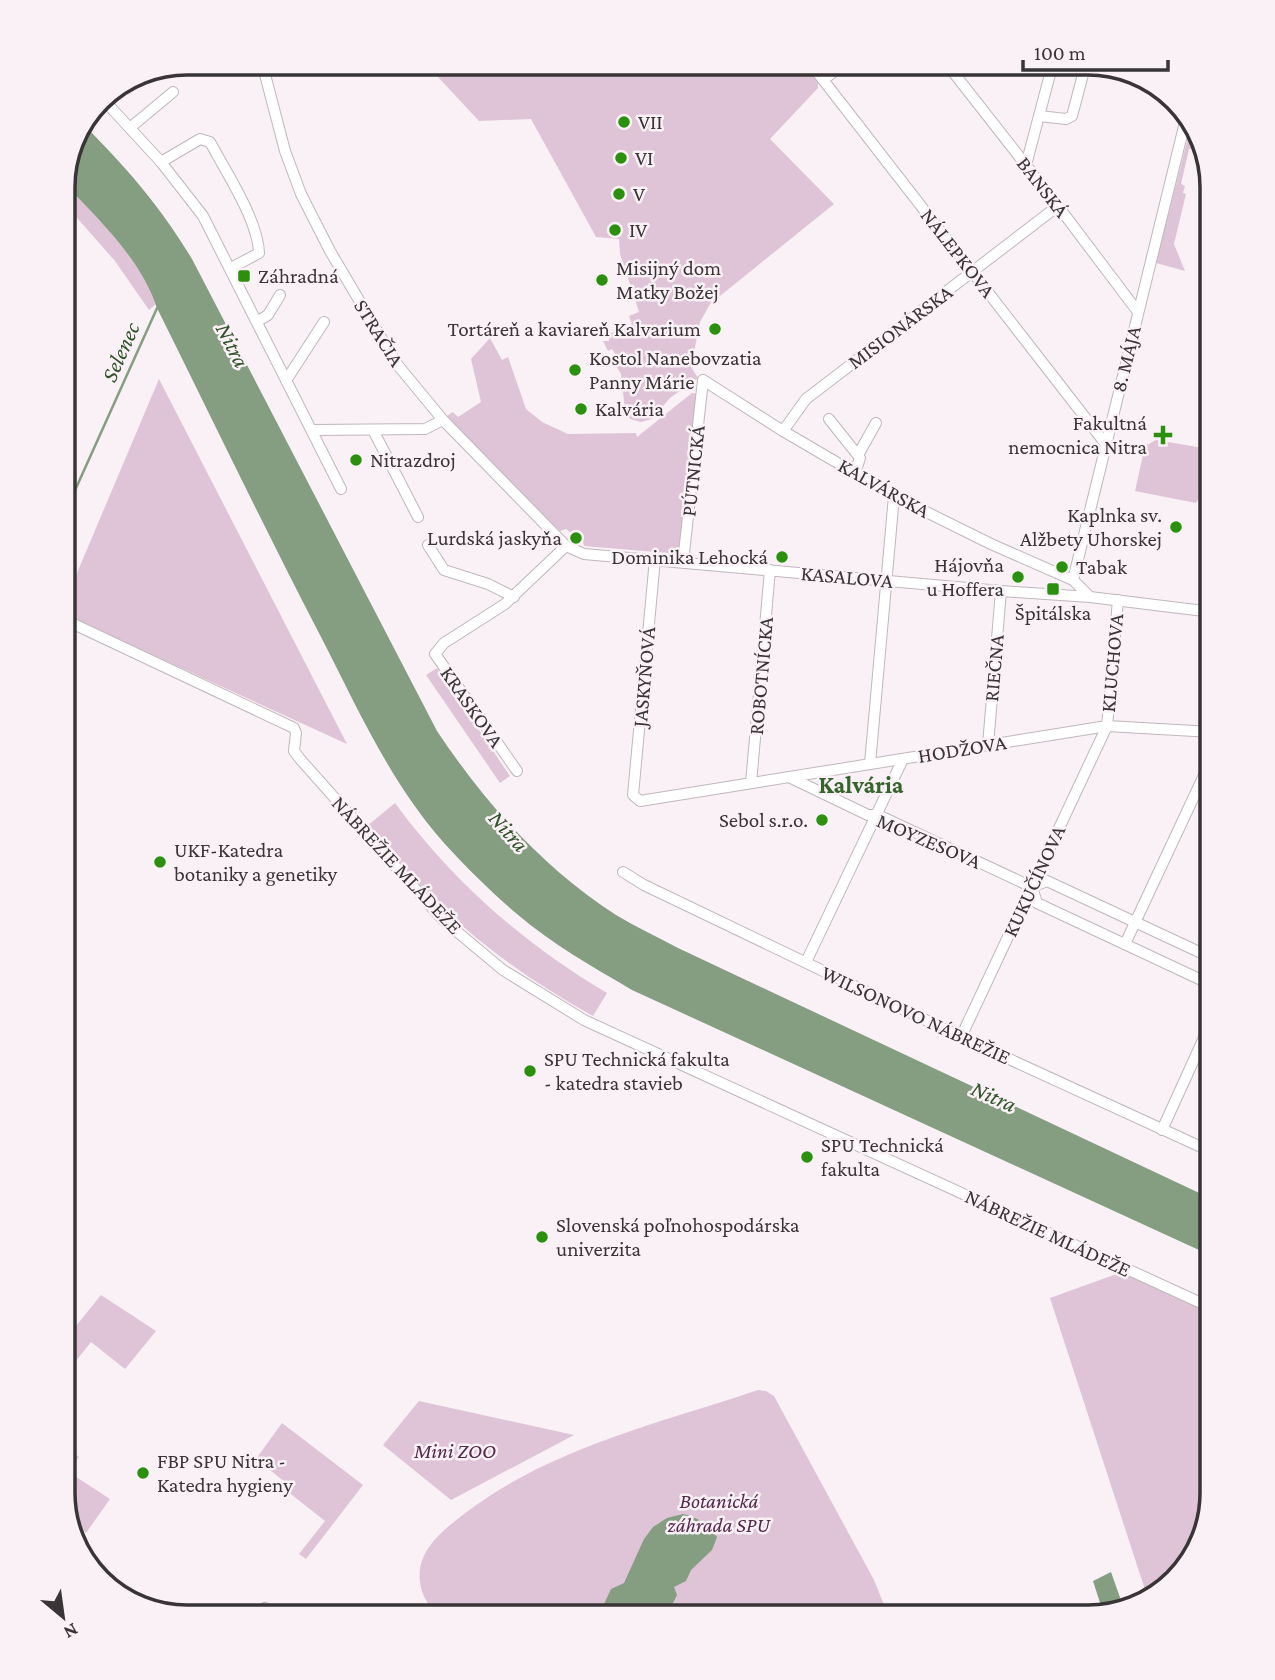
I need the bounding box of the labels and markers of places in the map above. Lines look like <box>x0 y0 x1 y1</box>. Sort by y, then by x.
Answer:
place label: VII <box>638 110 663 134</box>
marker: VII <box>616 114 632 130</box>
place label: VI <box>635 146 653 170</box>
marker: VI <box>613 150 629 166</box>
place label: V <box>633 182 645 206</box>
marker: V <box>611 186 627 202</box>
place label: IV <box>629 218 647 242</box>
marker: IV <box>607 222 623 238</box>
place label: Misijný dom Matky Božej <box>616 256 721 304</box>
place label: Záhradná <box>258 264 339 288</box>
marker: Záhradná <box>236 268 252 284</box>
marker: Misijný dom Matky Božej <box>594 272 610 288</box>
place label: Tortáreň a kaviareň Kalvarium <box>448 317 701 341</box>
marker: Tortáreň a kaviareň Kalvarium <box>707 321 723 337</box>
place label: Kostol Nanebovzatia Panny Márie <box>589 346 762 394</box>
marker: Kostol Nanebovzatia Panny Márie <box>567 362 583 378</box>
place label: Kalvária <box>595 397 664 421</box>
marker: Kalvária <box>573 401 589 417</box>
place label: Fakultná nemocnica Nitra <box>1008 411 1147 459</box>
marker: Fakultná nemocnica Nitra <box>1153 425 1173 445</box>
place label: Nitrazdroj <box>370 448 456 472</box>
marker: Nitrazdroj <box>348 452 364 468</box>
place label: Kaplnka sv. Alžbety Uhorskej <box>1020 503 1162 551</box>
marker: Kaplnka sv. Alžbety Uhorskej <box>1168 519 1184 535</box>
place label: Lurdská jaskyňa <box>427 526 562 550</box>
marker: Lurdská jaskyňa <box>568 530 584 546</box>
place label: Dominika Lehocká <box>611 545 768 569</box>
marker: Dominika Lehocká <box>774 549 790 565</box>
place label: Hájovňa u Hoffera <box>926 553 1004 601</box>
place label: Tabak <box>1076 555 1127 579</box>
marker: Tabak <box>1054 559 1070 575</box>
marker: Hájovňa u Hoffera <box>1010 569 1026 585</box>
marker: Špitálska <box>1045 581 1061 597</box>
place label: Špitálska <box>1015 601 1091 625</box>
place label: Sebol s.r.o. <box>719 808 808 832</box>
marker: Sebol s.r.o. <box>814 812 830 828</box>
place label: UKF-Katedra botaniky a genetiky <box>174 838 337 886</box>
marker: UKF-Katedra botaniky a genetiky <box>152 854 168 870</box>
place label: SPU Technická fakulta - katedra stavieb <box>544 1047 730 1095</box>
marker: SPU Technická fakulta - katedra stavieb <box>522 1063 538 1079</box>
place label: SPU Technická fakulta <box>821 1133 944 1181</box>
marker: SPU Technická fakulta <box>799 1149 815 1165</box>
place label: Slovenská poľnohospodárska univerzita <box>556 1213 800 1261</box>
marker: Slovenská poľnohospodárska univerzita <box>534 1229 550 1245</box>
place label: FBP SPU Nitra - Katedra hygieny <box>157 1449 293 1497</box>
marker: FBP SPU Nitra - Katedra hygieny <box>135 1465 151 1481</box>

